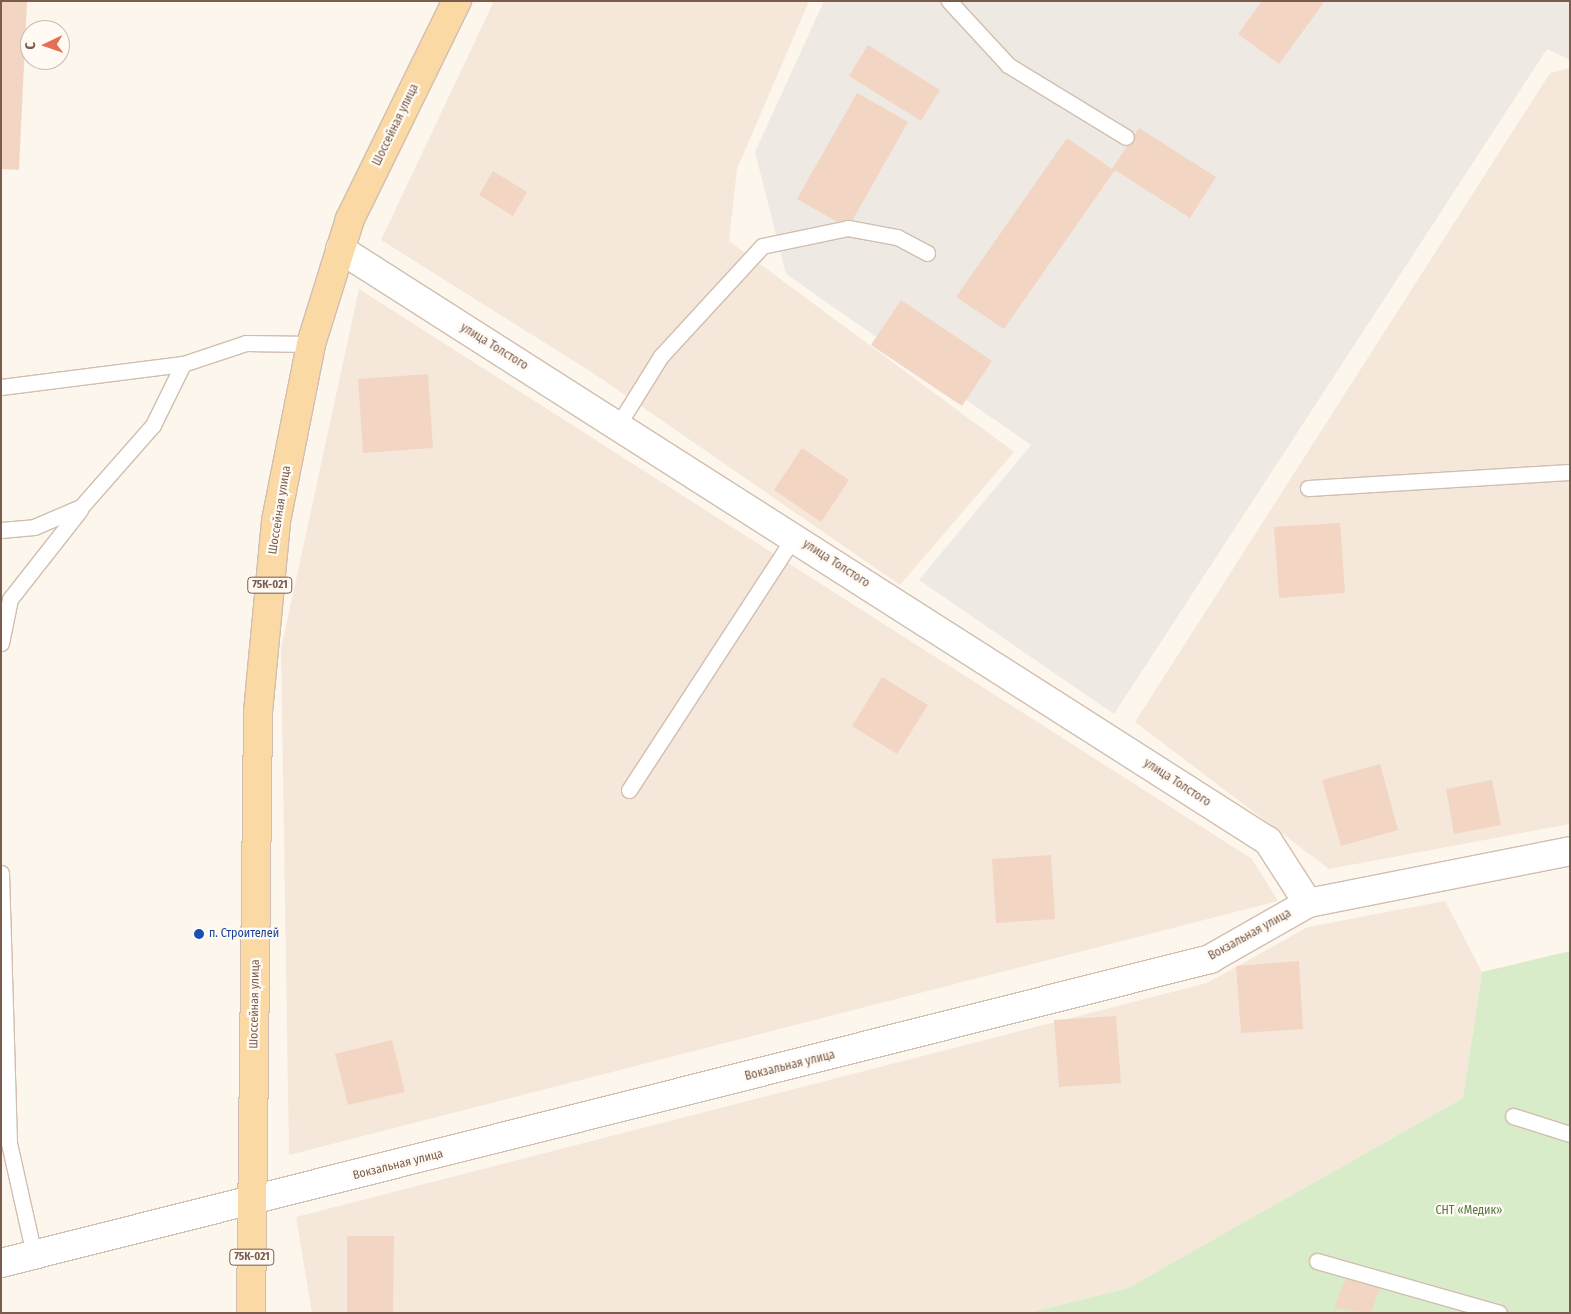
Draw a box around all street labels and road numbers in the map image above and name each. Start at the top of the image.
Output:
street label: Шоссейная улица [370,82,422,168]
street label: улица Толстого [458,321,530,373]
street label: Шоссейная улица [266,465,294,555]
street label: улица Толстого [800,537,872,591]
road number: 75К-021 [246,576,294,594]
street label: улица Толстого [1141,756,1213,810]
street label: Вокзальная улица [1206,906,1294,964]
street label: Шоссейная улица [247,959,263,1049]
street label: Вокзальная улица [743,1048,837,1084]
street label: Вокзальная улица [351,1147,445,1183]
road number: 75К-021 [228,1248,276,1266]

